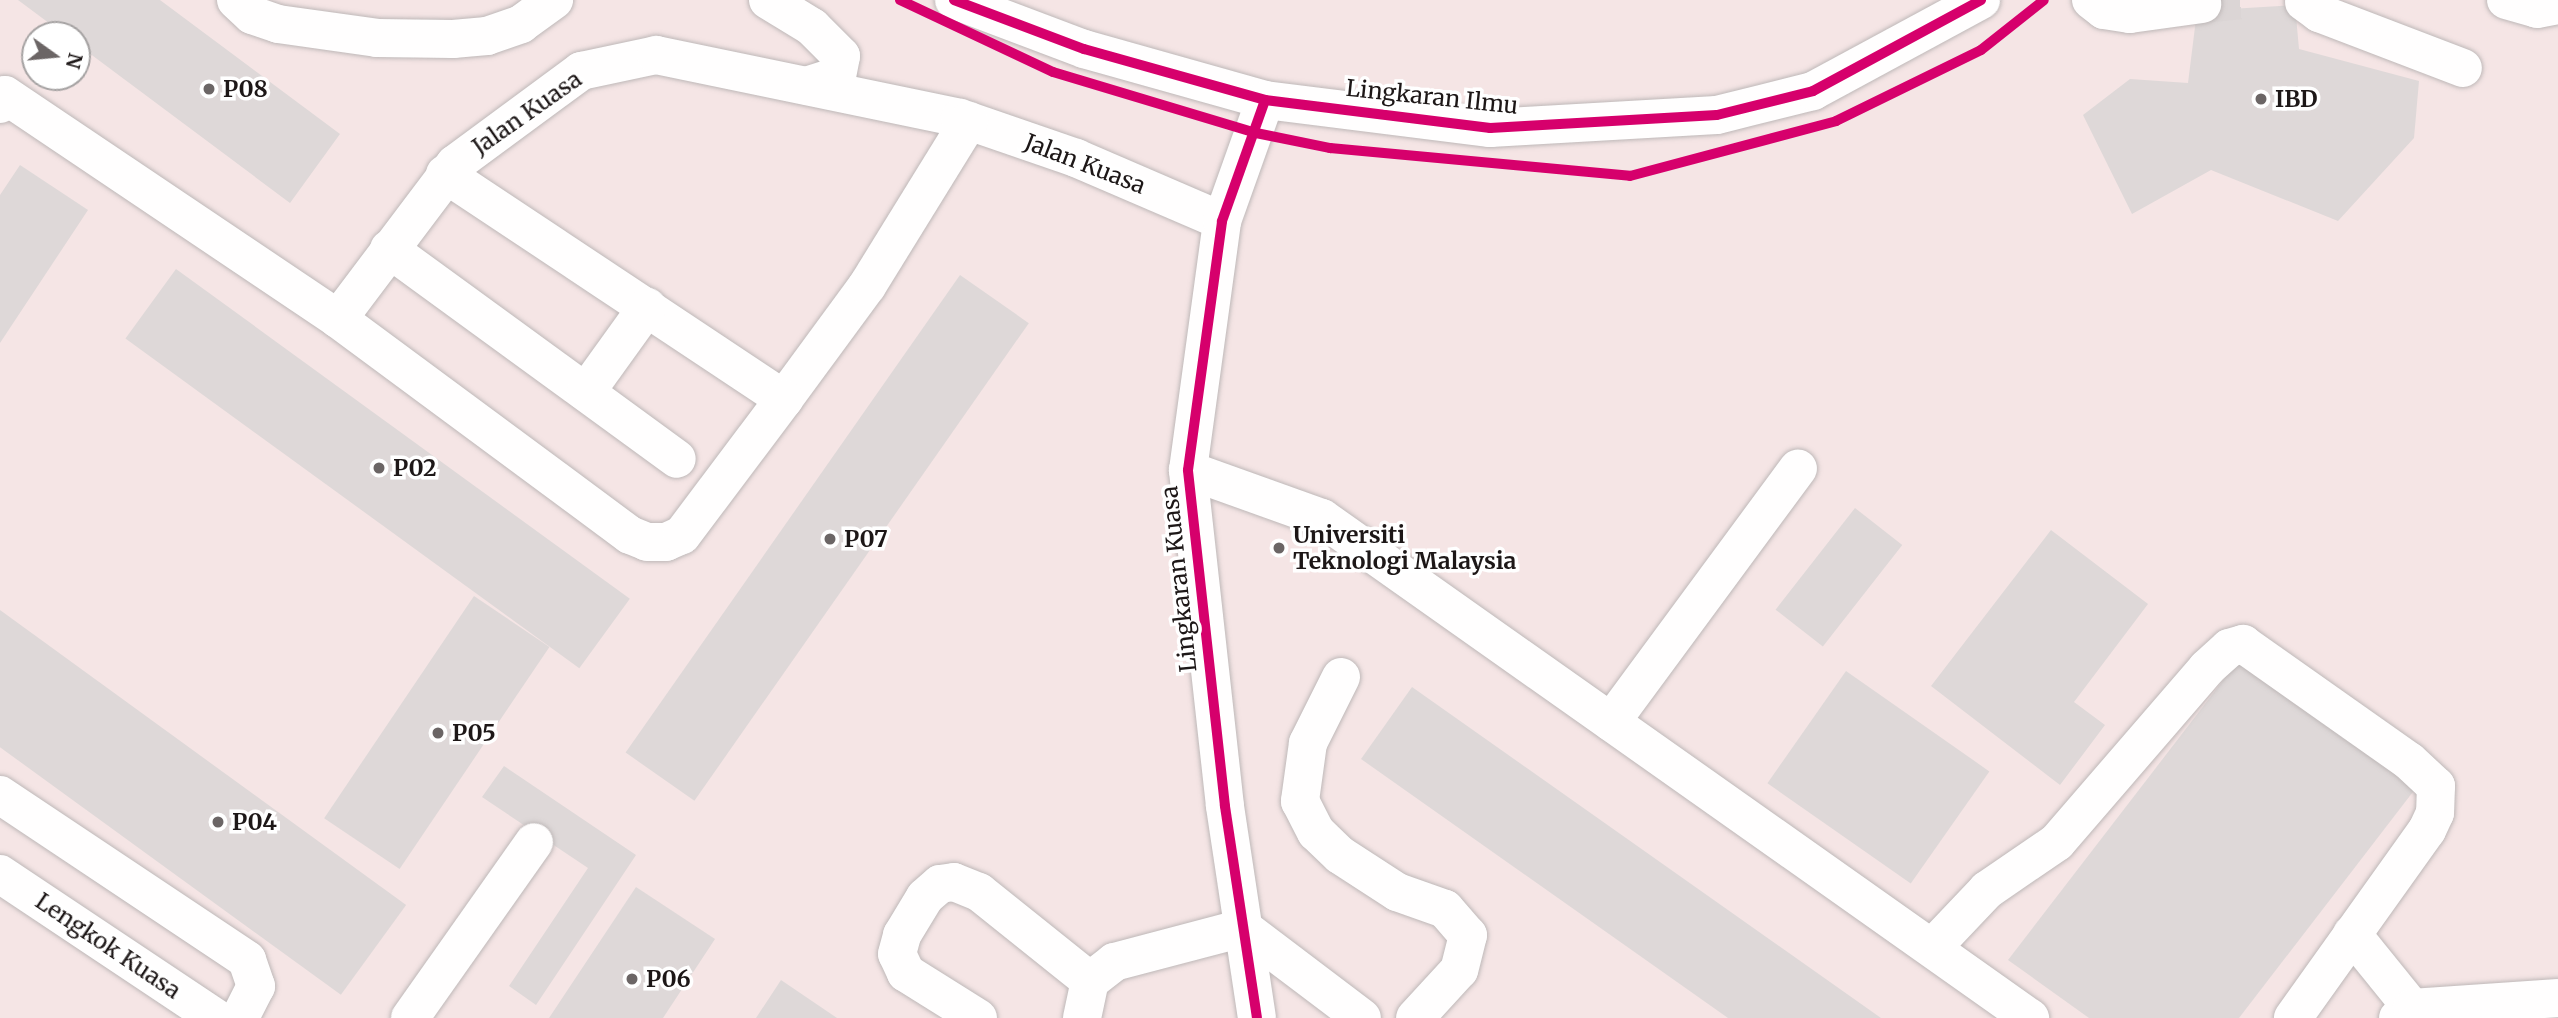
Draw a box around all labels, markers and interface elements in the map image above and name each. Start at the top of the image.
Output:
north arrow [21,21,91,91]
text: N [61,51,88,71]
street label: Jalan Kuasa [467,65,587,161]
street label: Lingkaran Ilmu [1345,74,1519,120]
place label: P08 [223,75,268,103]
marker: P08 [201,81,217,97]
place label: IBD [2275,85,2317,113]
marker: IBD [2253,91,2269,107]
street label: Jalan Kuasa [1021,128,1149,200]
place label: P02 [393,454,436,482]
marker: P02 [371,460,387,476]
street label: Lingkaran Kuasa [1156,485,1202,673]
place label: Universiti Teknologi Malaysia [1293,521,1516,575]
place label: P07 [844,525,888,553]
marker: P07 [822,531,838,547]
marker: Universiti Teknologi Malaysia [1271,540,1287,556]
place label: P05 [452,719,496,747]
marker: P05 [430,725,446,741]
place label: P04 [232,808,277,836]
marker: P04 [210,814,226,830]
street label: Lengkok Kuasa [30,887,186,1005]
place label: P06 [646,965,691,993]
marker: P06 [624,971,640,987]

